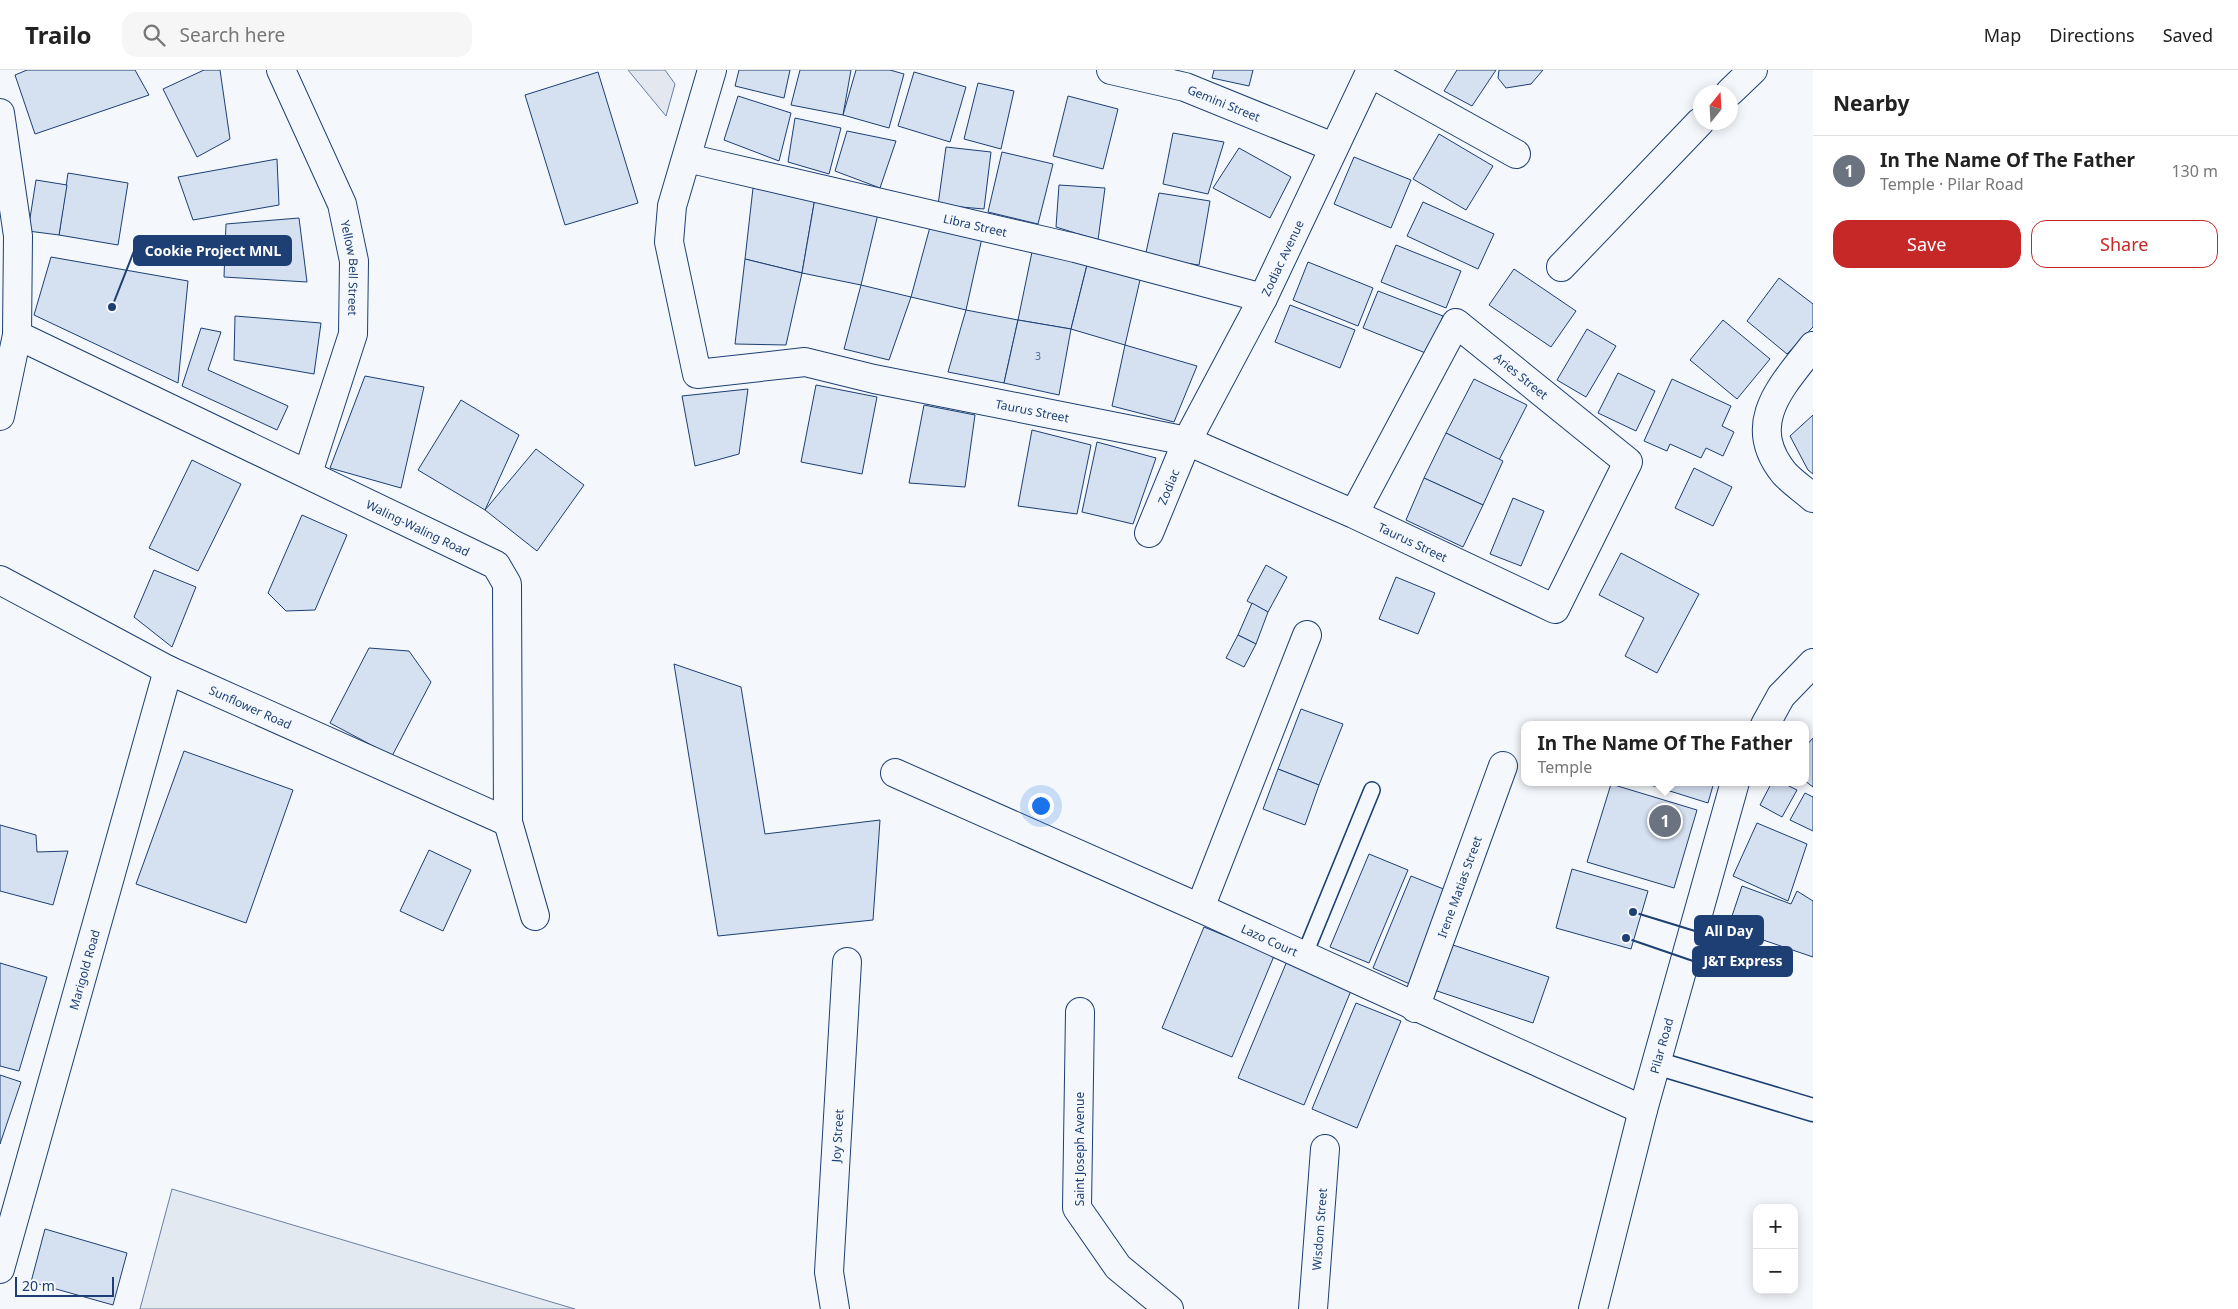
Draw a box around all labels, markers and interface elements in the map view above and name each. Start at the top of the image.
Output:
search box [122,12,472,57]
text: Trailo [25,18,92,51]
icon: search [140,21,168,49]
text: Search here [180,22,285,48]
text: Map [1984,23,2021,47]
text: Directions [2049,23,2135,47]
text: Saved [2163,23,2213,47]
street label: Gemini Street [1185,80,1264,125]
north arrow [1693,85,1738,130]
text: Nearby [1833,89,1909,117]
text: In The Name Of The Father [1880,147,2135,173]
text: 1 [1844,160,1854,182]
text: 130 m [2171,160,2218,182]
text: Temple · Pilar Road [1880,173,2024,195]
street label: Libra Street [942,209,1010,241]
street label: Zodiac Avenue [1257,217,1307,299]
street label: Yellow Bell Street [337,219,363,316]
button: Save [1833,220,2021,268]
button: Share [2031,220,2218,268]
callout: Cookie Project MNL [134,236,291,265]
text: Cookie Project MNL [145,241,281,260]
house number: 3 [1035,349,1041,363]
street label: Aries Street [1490,349,1552,403]
street label: Taurus Street [994,395,1071,426]
street label: Zodiac [1153,466,1183,507]
street label: Waling-Waling Road [363,495,473,560]
street label: Taurus Street [1375,518,1451,566]
street label: Sunflower Road [207,681,295,733]
popup [1521,721,1809,786]
text: In The Name Of The Father [1537,730,1793,756]
text: Temple [1537,756,1592,778]
your location [1028,793,1054,819]
pin: 1 [1649,802,1681,840]
street label: Irene Matias Street [1433,833,1486,940]
callout: All Day [1695,916,1763,945]
street label: Lazo Court [1238,919,1301,960]
text: All Day [1705,921,1753,940]
street label: Marigold Road [65,927,103,1012]
callout: J&T Express [1693,947,1792,976]
text: J&T Express [1701,951,1783,970]
street label: Pilar Road [1645,1016,1677,1075]
street label: Saint Joseph Avenue [1071,1092,1088,1206]
street label: Joy Street [827,1108,847,1164]
street label: Wisdom Street [1307,1187,1331,1271]
map controls [1753,1204,1798,1294]
button: + [1753,1204,1798,1249]
button: − [1753,1249,1798,1294]
scale bar [15,1274,114,1297]
text: 20 m [22,1276,55,1295]

